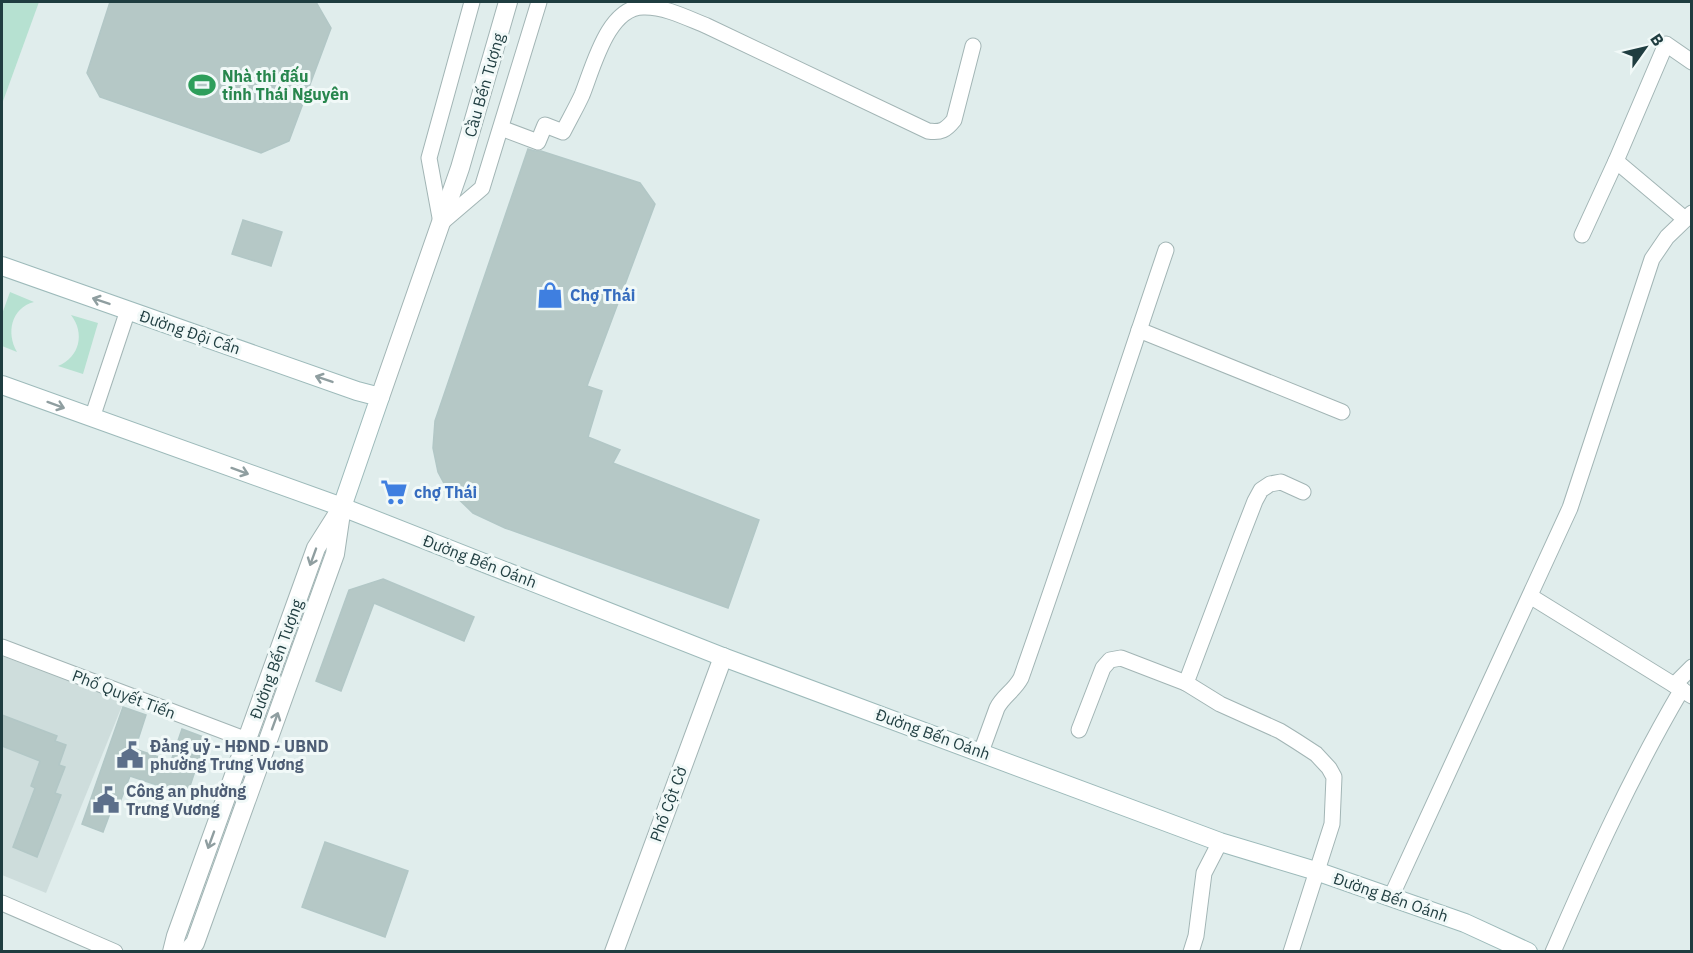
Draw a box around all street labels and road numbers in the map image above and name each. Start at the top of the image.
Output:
street label: Cầu Bến Tượng [460,30,509,139]
street label: Đường Đội Cấn [137,305,243,359]
street label: Đường Bến Oánh [420,530,540,592]
street label: Đường Bến Tượng [245,596,307,722]
street label: Phố Quyết Tiến [70,665,178,723]
street label: Đường Bến Oánh [873,704,993,764]
street label: Phố Cột Cờ [645,764,691,844]
street label: Đường Bến Oánh [1331,868,1451,926]

